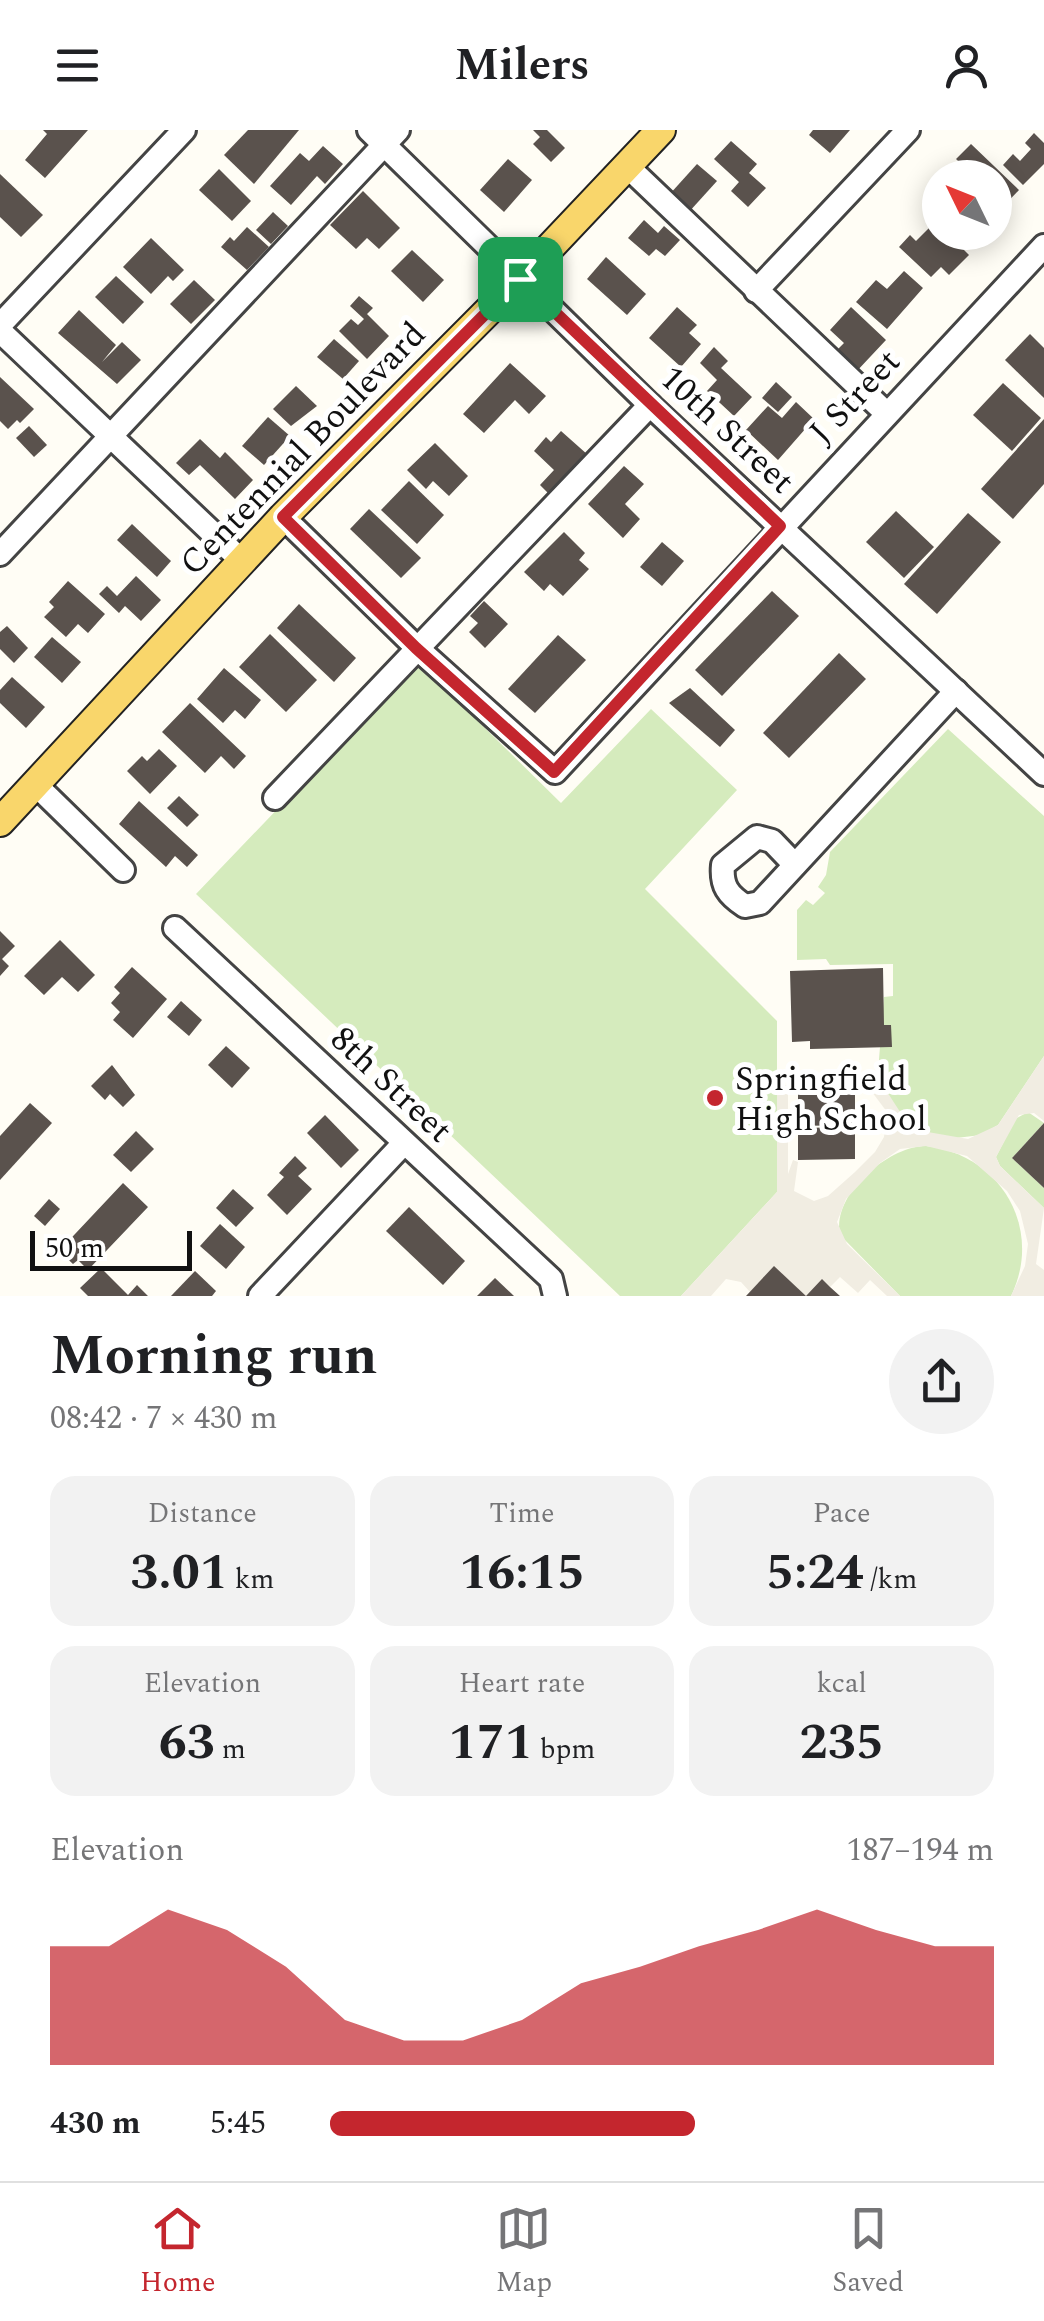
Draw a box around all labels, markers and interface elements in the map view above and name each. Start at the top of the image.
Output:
text: Milers [454,31,590,100]
icon: menu [50,38,105,93]
icon: person [939,38,994,93]
north arrow [922,160,1012,250]
map controls [922,160,1012,250]
pin [478,237,563,322]
icon: arrive [493,252,548,307]
street label: Centennial Boulevard [167,310,439,588]
street label: J Street [797,337,913,457]
street label: 10th Street [647,353,807,507]
street label: 8th Street [318,1014,464,1156]
place label: Springfield High School [735,1053,927,1146]
marker: Springfield High School [704,1087,726,1109]
scale bar [30,1226,192,1270]
text: 50 m [45,1227,104,1270]
text: Morning run [50,1315,378,1398]
button: share [889,1329,994,1434]
text: 08:42 · 7 × 430 m [50,1394,278,1443]
text: Distance [148,1492,257,1535]
text: Time [489,1492,555,1535]
text: Pace [813,1492,871,1535]
text: 3.01 [130,1535,228,1611]
text: 16:15 [459,1535,585,1611]
text: 5:24 [766,1535,864,1611]
text: km [228,1558,274,1601]
text: /km [864,1558,917,1601]
text: Elevation [144,1662,261,1705]
text: Heart rate [459,1662,585,1705]
text: kcal [817,1662,867,1705]
text: 63 [159,1705,215,1781]
text: 171 [449,1705,533,1781]
text: 235 [800,1705,884,1781]
text: m [215,1728,246,1771]
text: bpm [533,1728,595,1771]
text: Elevation [50,1826,184,1875]
text: 187–194 m [846,1826,994,1875]
text: 430 m [50,2099,141,2148]
text: 5:45 [210,2099,266,2148]
tab: Home [140,2201,216,2304]
tab: Map [496,2201,552,2304]
tab: Saved [832,2201,904,2304]

